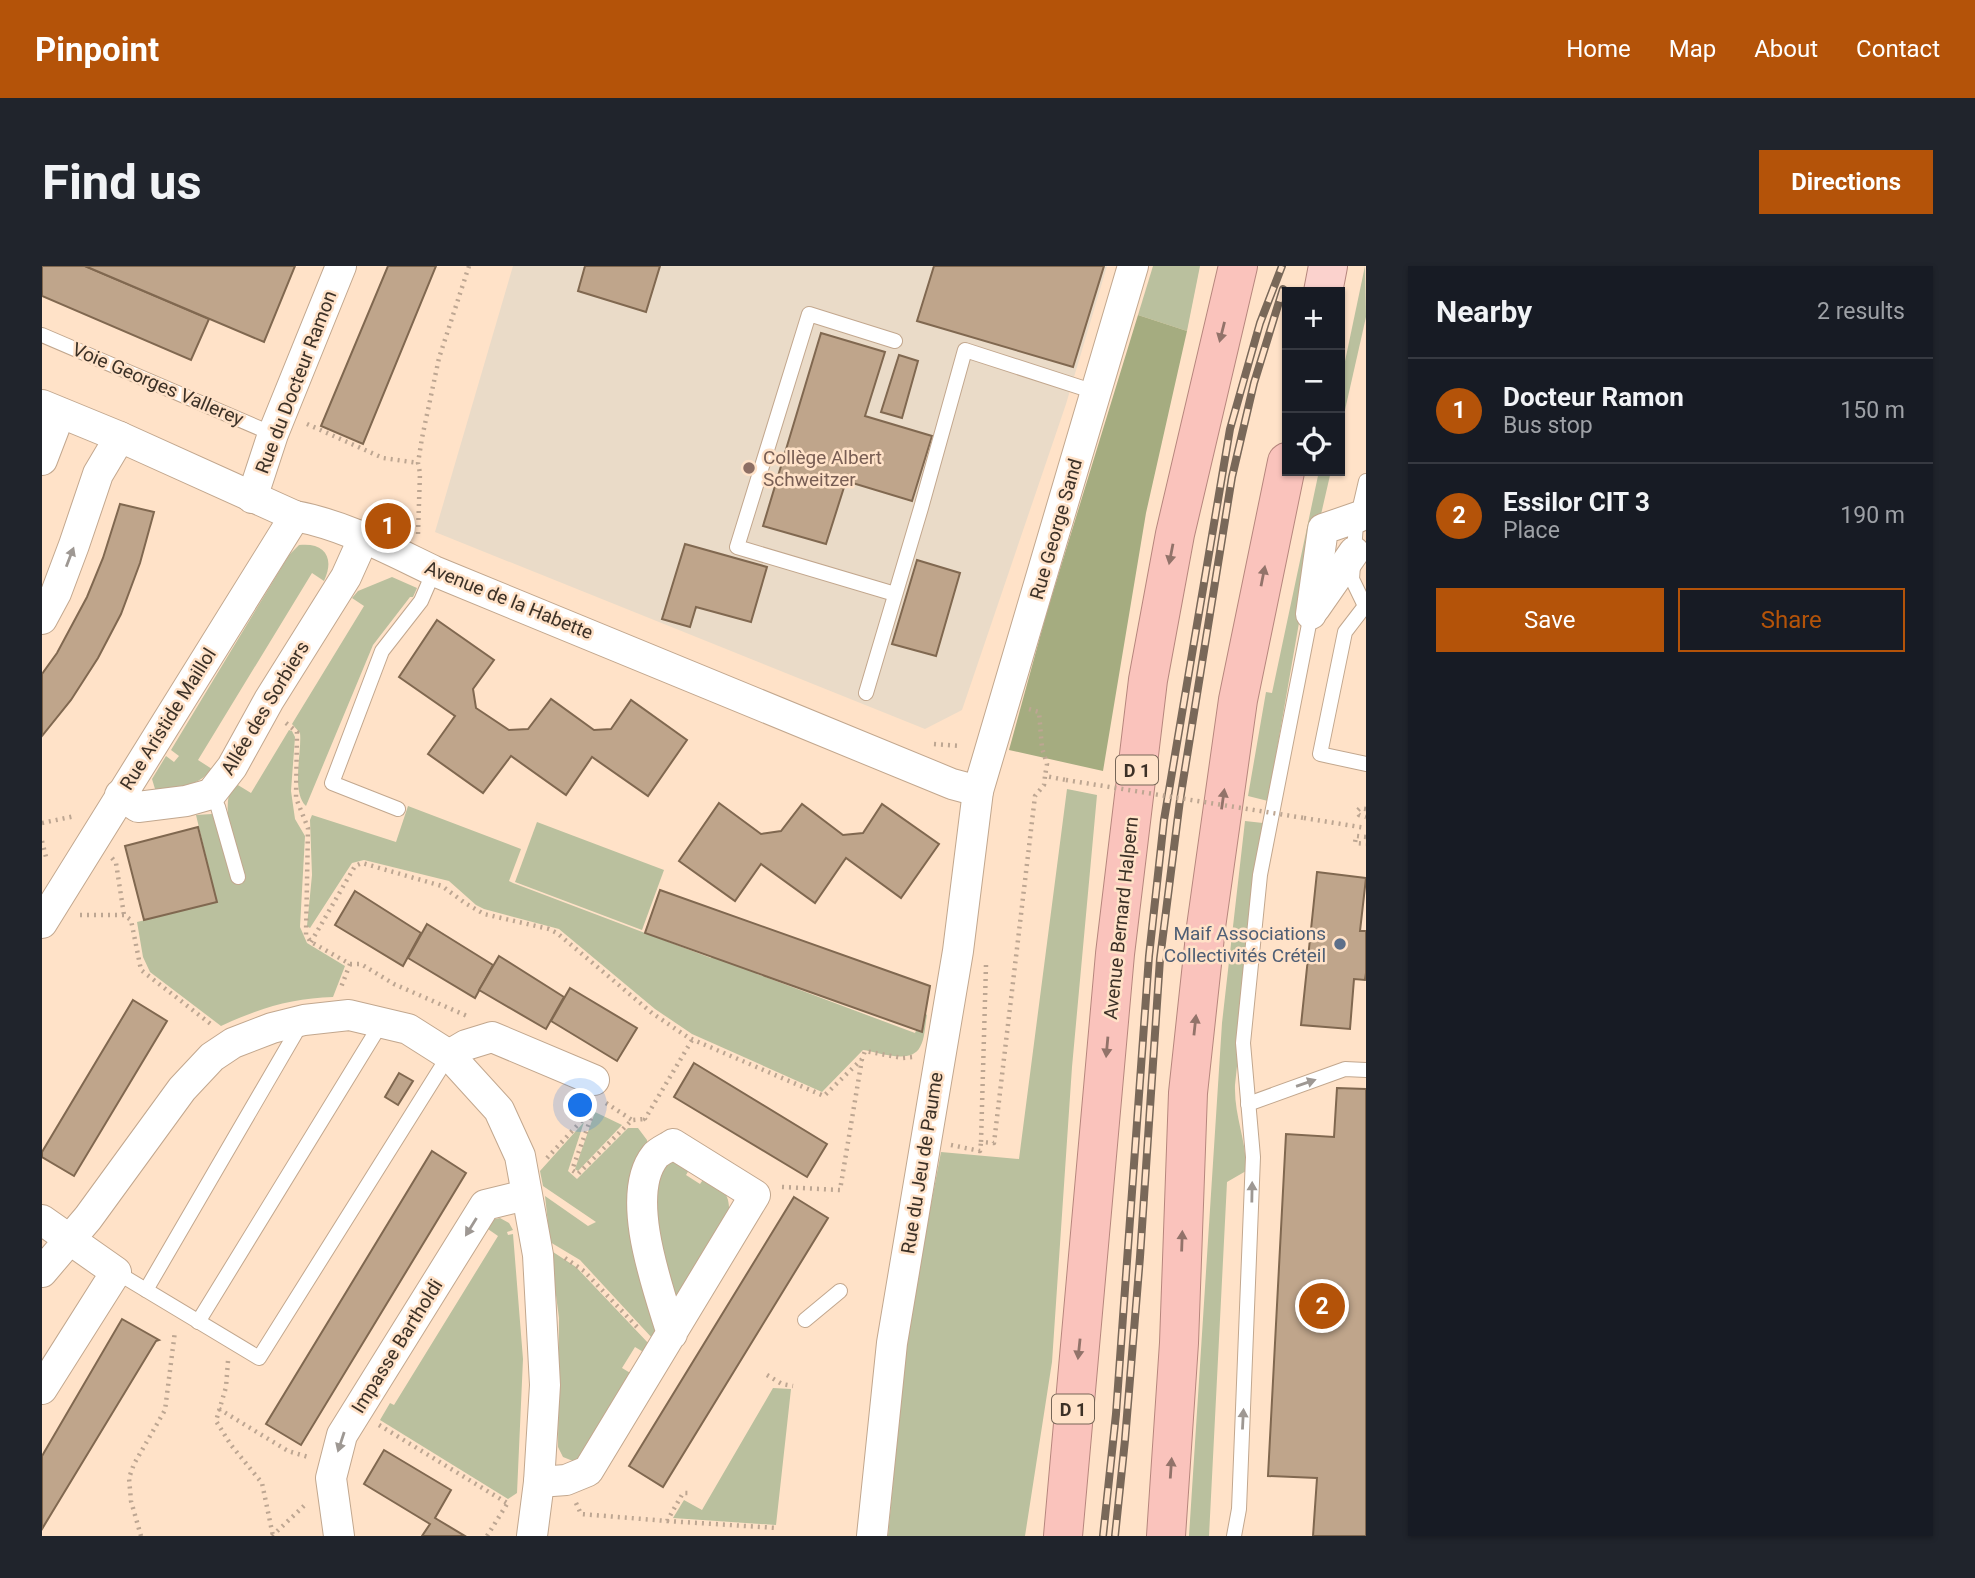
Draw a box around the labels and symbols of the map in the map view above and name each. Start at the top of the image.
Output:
street label: Rue du Docteur Ramon [250,287,342,477]
one-way arrow [1216,321,1227,343]
street label: Voie Georges Vallerey [69,338,247,431]
place label: Collège Albert Schweitzer [763,446,882,491]
street label: Rue George Sand [1025,456,1087,602]
marker: Collège Albert Schweitzer [741,460,757,476]
pin: 1 [365,500,411,552]
one-way arrow [1165,543,1176,565]
one-way arrow [64,546,75,567]
street label: Avenue de la Habette [422,556,596,644]
one-way arrow [1257,565,1268,587]
street label: Allée des Sorbiers [216,637,314,779]
street label: Rue Aristide Maillol [115,644,221,794]
road number: D 1 [1116,756,1158,784]
one-way arrow [1217,788,1228,810]
street label: Avenue Bernard Halpern [1099,815,1143,1021]
place label: Maif Associations Collectivités Créteil [1164,922,1326,967]
marker: Maif Associations Collectivités Créteil [1332,936,1348,952]
one-way arrow [1190,1014,1201,1036]
one-way arrow [1101,1036,1112,1058]
street label: Rue du Jeu de Paume [896,1071,948,1255]
one-way arrow [1296,1077,1317,1088]
your location [563,1088,597,1122]
one-way arrow [1246,1181,1258,1203]
one-way arrow [465,1217,478,1237]
one-way arrow [1177,1229,1188,1251]
street label: Impasse Bartholdi [347,1275,447,1417]
pin: 2 [1299,1280,1345,1332]
one-way arrow [1073,1339,1084,1361]
road number: D 1 [1052,1394,1094,1424]
one-way arrow [1237,1408,1248,1430]
one-way arrow [335,1432,346,1453]
one-way arrow [1165,1457,1176,1479]

